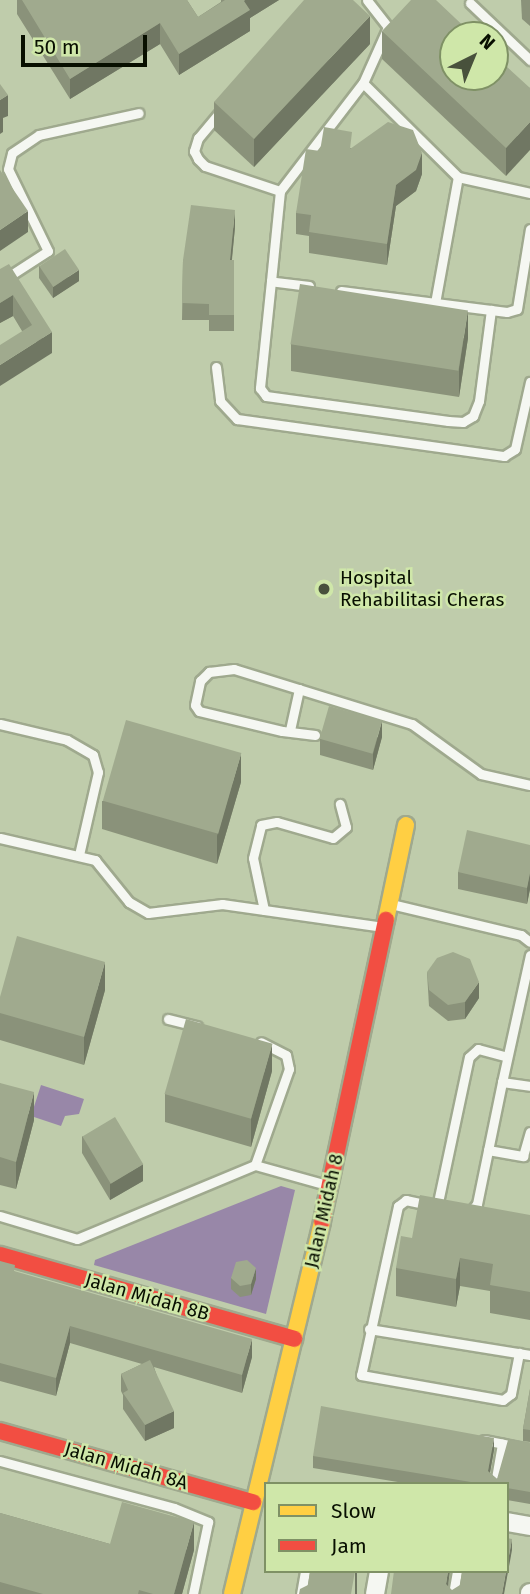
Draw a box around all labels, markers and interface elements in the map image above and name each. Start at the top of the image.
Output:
scale bar [24,21,150,65]
north arrow [439,21,509,91]
text: N [475,29,500,54]
text: 50 m [34,34,80,60]
place label: Hospital Rehabilitasi Cheras [340,567,504,611]
marker: Hospital Rehabilitasi Cheras [314,579,334,599]
street label: Jalan Midah 8 [300,1152,348,1270]
street label: Jalan Midah 8B [82,1268,212,1326]
street label: Jalan Midah 8A [62,1437,190,1495]
legend [264,1482,509,1573]
text: Slow [331,1498,376,1524]
text: Jam [331,1533,367,1559]

